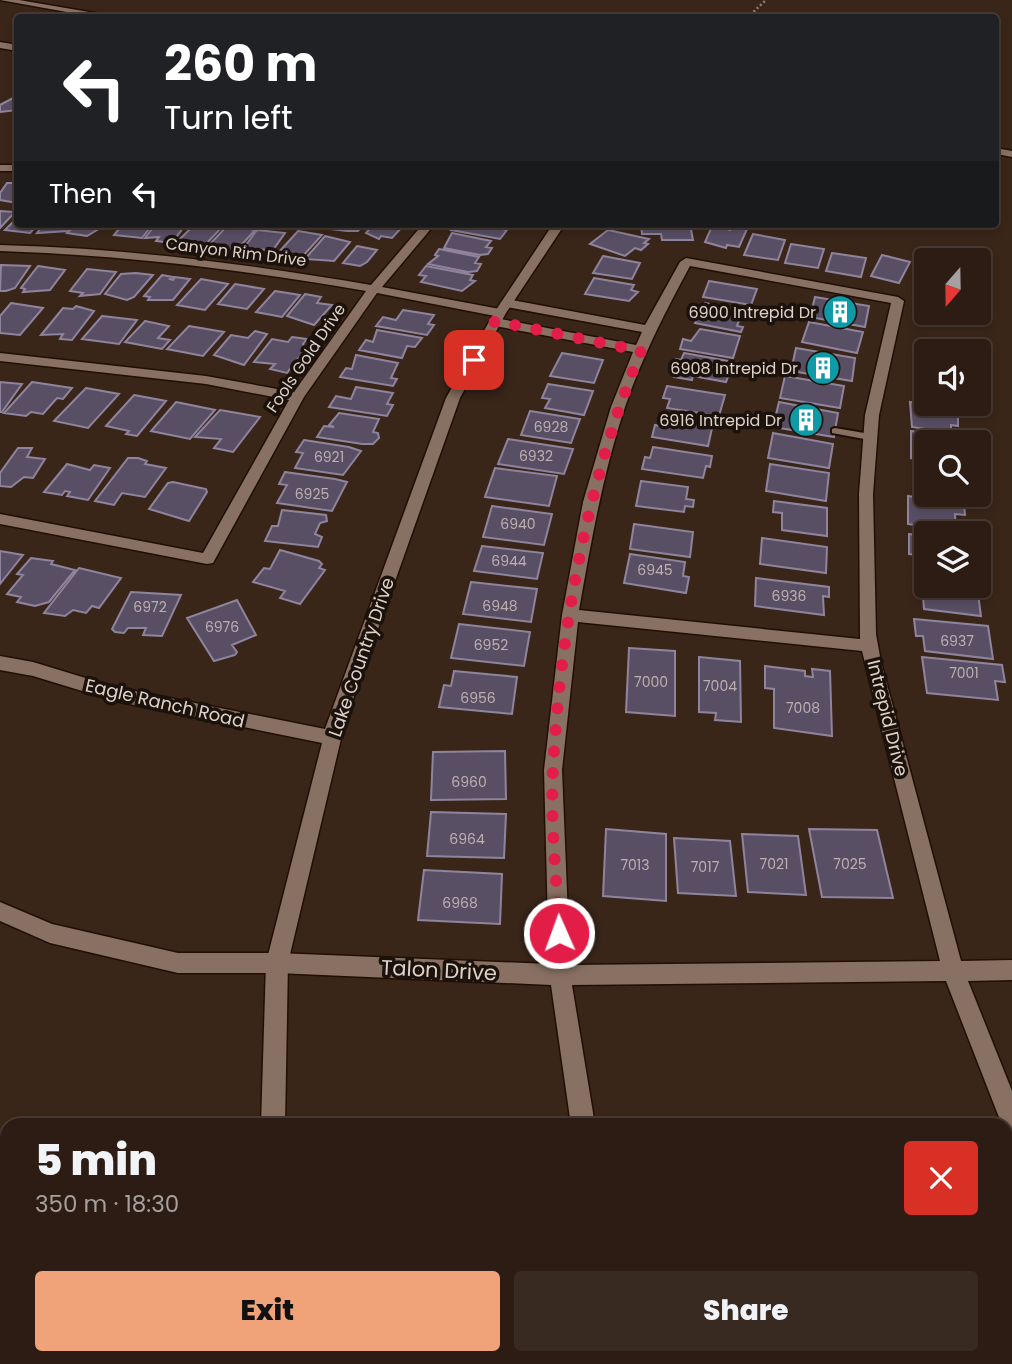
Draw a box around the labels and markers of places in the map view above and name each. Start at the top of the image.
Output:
building icon: 6900 Intrepid Dr [821,293,859,331]
place label: 6900 Intrepid Dr [688,301,816,324]
pin [444,330,504,390]
building icon: 6908 Intrepid Dr [804,349,842,387]
place label: 6908 Intrepid Dr [670,357,798,380]
building icon: 6916 Intrepid Dr [787,401,825,439]
place label: 6916 Intrepid Dr [659,409,782,432]

